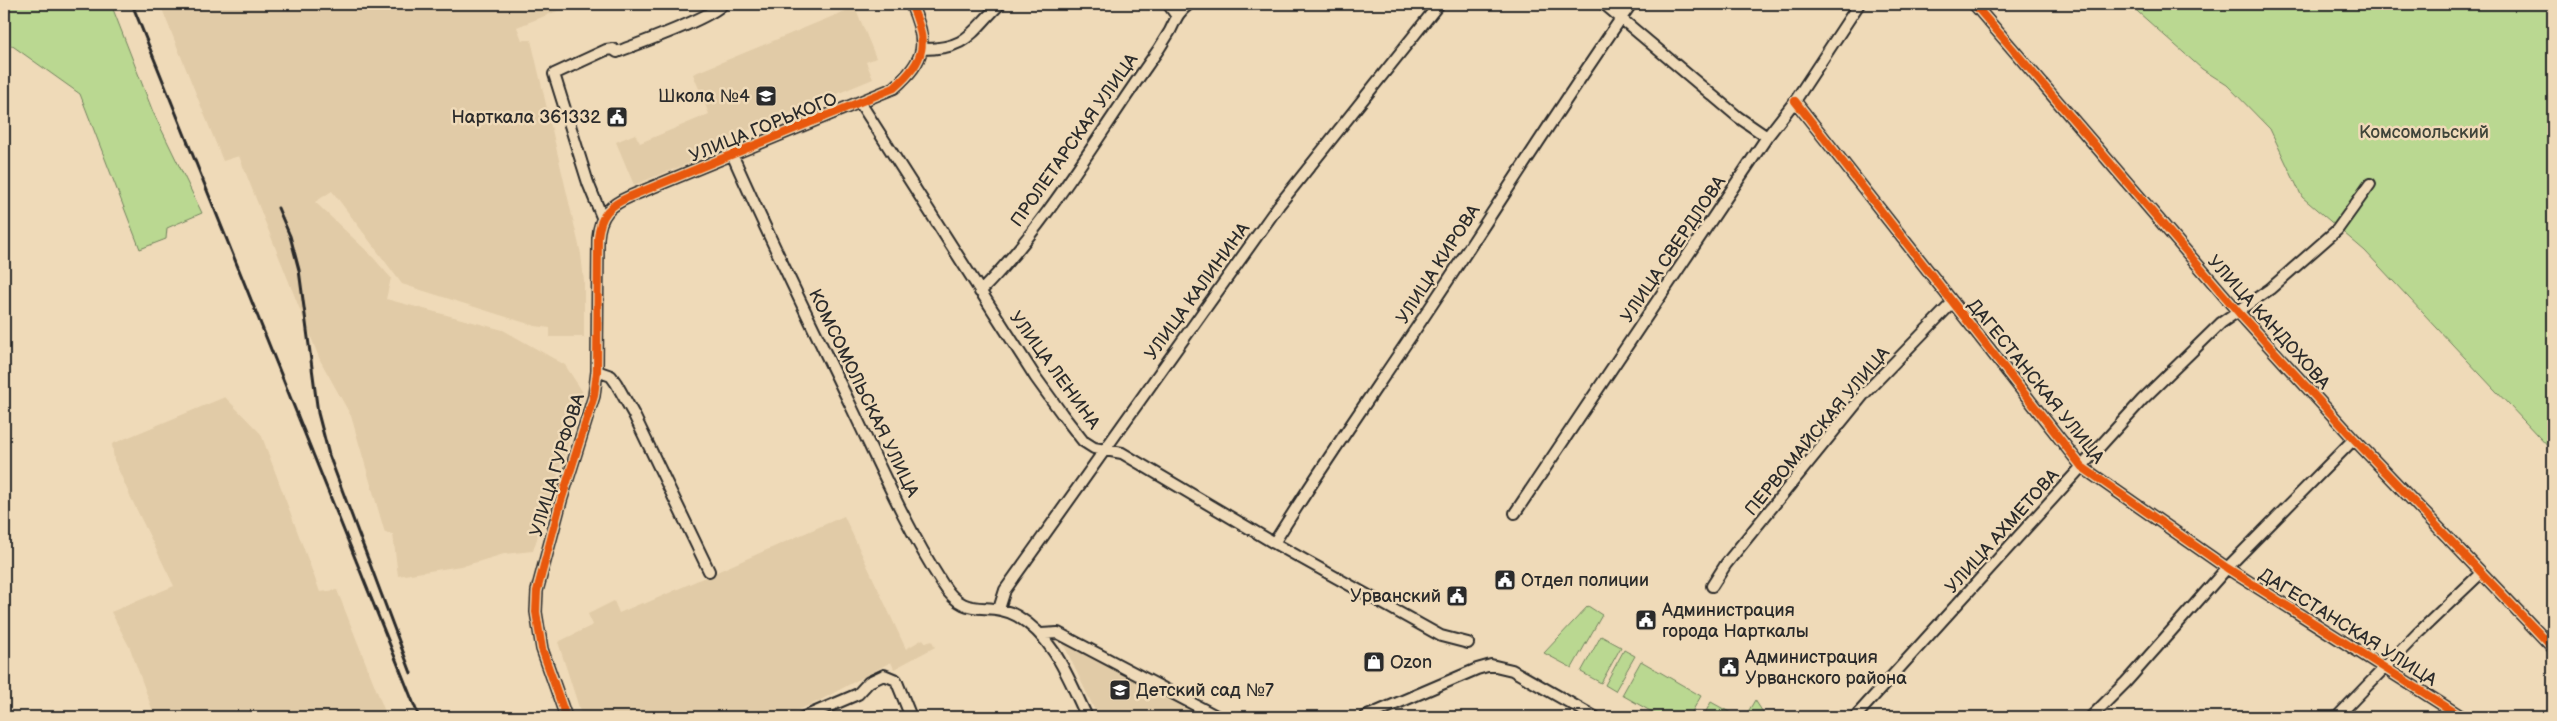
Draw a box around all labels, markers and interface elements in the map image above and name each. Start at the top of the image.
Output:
street label: ПРОЛЕТАРСКАЯ УЛИЦА [1007,50,1142,231]
school or university icon: Школа №4 [754,84,778,108]
place label: Школа №4 [658,86,750,107]
street label: УЛИЦА ГОРЬКОГО [686,88,840,167]
public building icon: Нарткала 361332 [605,105,629,129]
place label: Нарткала 361332 [451,107,601,128]
park label: Комсомольский [2359,122,2489,143]
street label: УЛИЦА СВЕРДЛОВА [1617,172,1730,327]
street label: УЛИЦА КИРОВА [1392,201,1485,328]
street label: УЛИЦА КАЛИНИНА [1141,219,1254,364]
street label: УЛИЦА КАНДОХОВА [2203,251,2334,394]
street label: КОМСОМОЛЬСКАЯ УЛИЦА [804,286,923,501]
street label: ДАГЕСТАНСКАЯ УЛИЦА [1963,295,2109,468]
street label: УЛИЦА ЛЕНИНА [1005,307,1104,433]
street label: ПЕРВОМАЙСКАЯ УЛИЦА [1741,343,1894,520]
street label: УЛИЦА ГУРФОВА [526,391,589,539]
street label: УЛИЦА АХМЕТОВА [1941,465,2064,598]
street label: ДАГЕСТАНСКАЯ УЛИЦА [2255,564,2441,691]
public building icon: Отдел полиции [1493,568,1517,592]
place label: Отдел полиции [1521,570,1649,591]
public building icon: Урванский [1445,584,1469,608]
place label: Урванский [1350,586,1441,607]
place label: Администрация города Нарткалы [1661,600,1809,642]
public building icon: Администрация города Нарткалы [1634,608,1658,632]
place label: Администрация Урванского района [1744,647,1907,689]
shop icon: Ozon [1362,650,1386,674]
place label: Ozon [1390,652,1432,673]
public building icon: Администрация Урванского района [1717,655,1741,679]
school or university icon: Детский сад №7 [1108,678,1132,702]
place label: Детский сад №7 [1136,680,1274,701]

